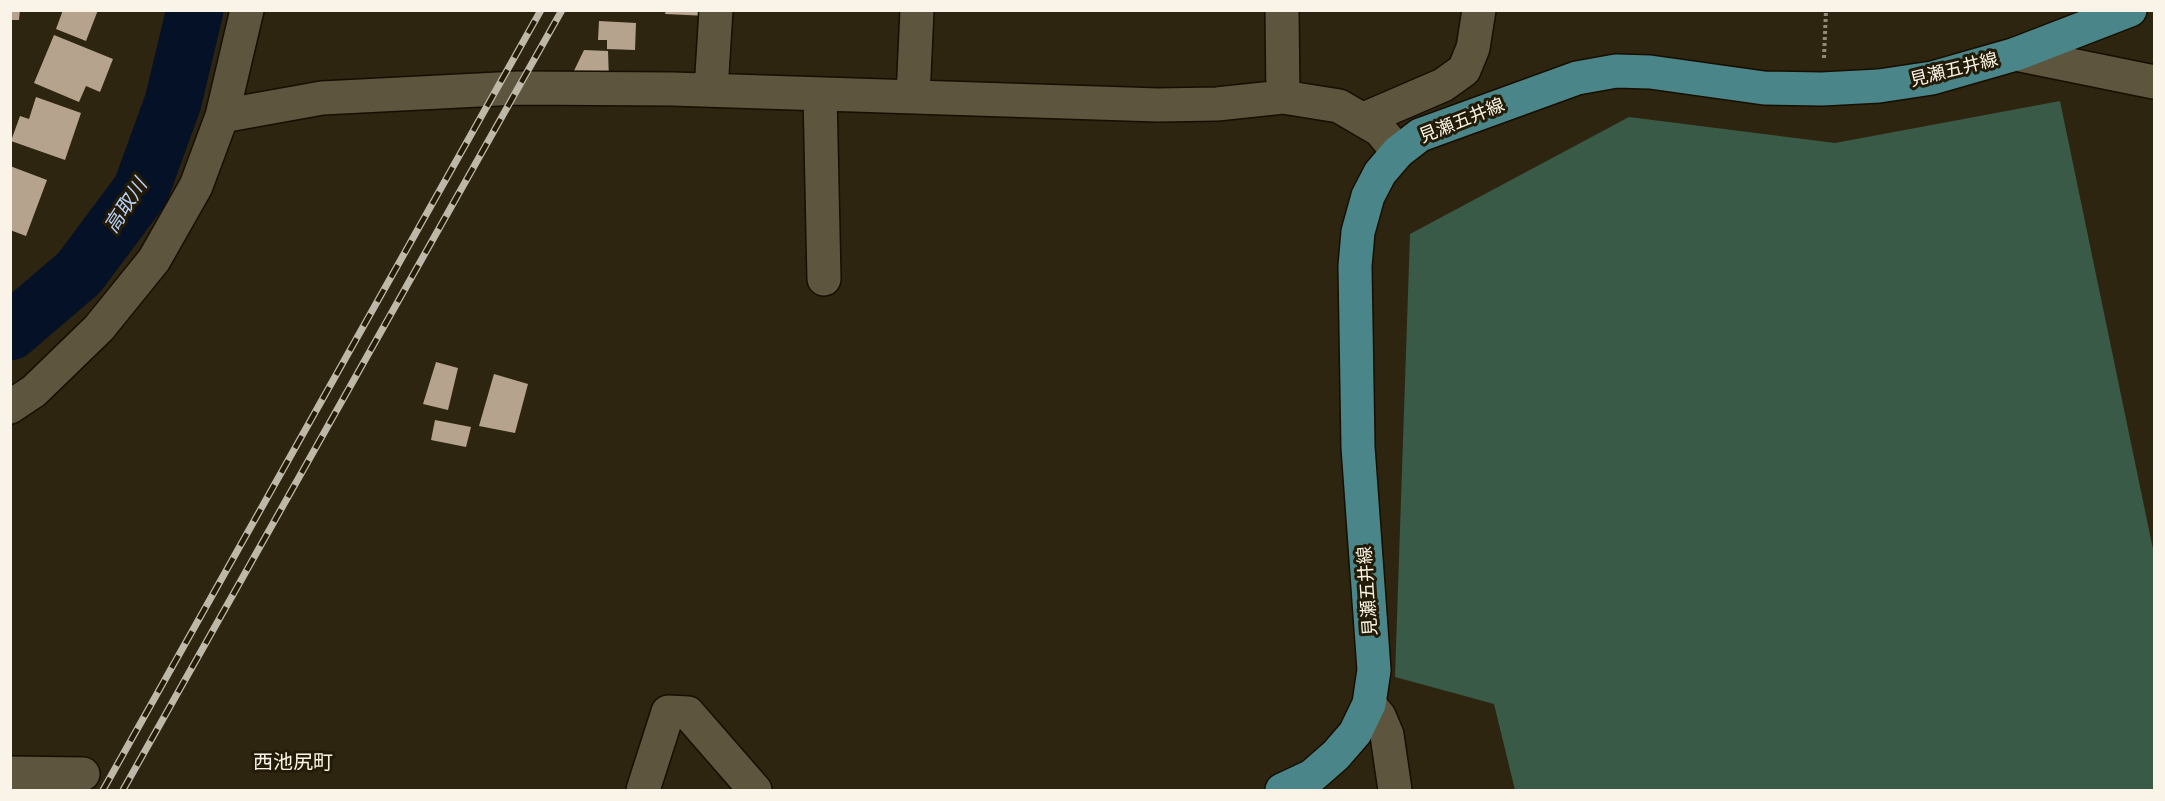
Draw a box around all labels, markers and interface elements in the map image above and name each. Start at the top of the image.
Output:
street label: 見瀬五井線 [1908,49,2000,91]
street label: 見瀬五井線 [1416,94,1508,148]
water label: 高取川 [100,174,152,238]
street label: 見瀬五井線 [1354,545,1382,637]
district label: 西池尻町 [253,751,333,775]

